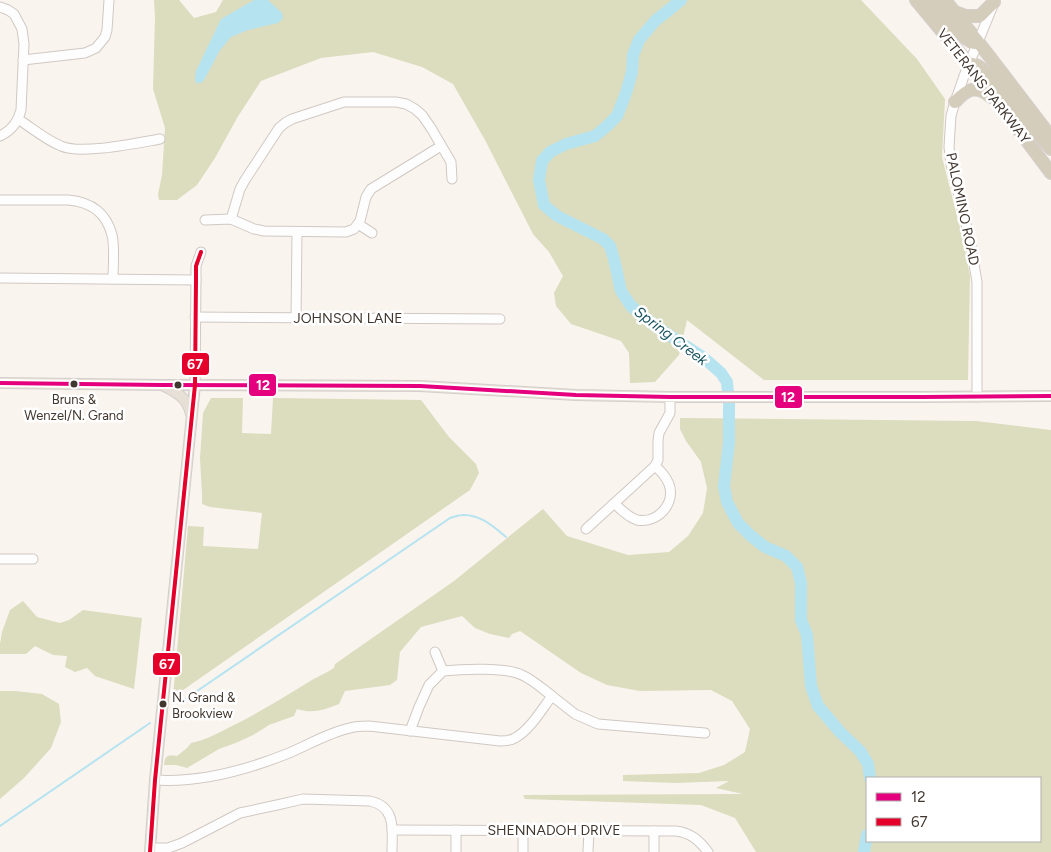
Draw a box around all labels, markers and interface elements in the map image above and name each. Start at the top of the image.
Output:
street label: VETERANS PARKWAY [934,26,1034,147]
street label: PALOMINO ROAD [942,151,983,267]
water label: Spring Creek [631,303,712,370]
street label: JOHNSON LANE [293,310,403,327]
line badge: 67 [181,352,210,376]
text: 67 [187,356,203,373]
line badge: 12 [248,373,277,397]
text: 12 [256,377,270,394]
marker: Bruns & Wenzel/N. Grand [69,379,79,389]
unlabelled marker [173,380,183,390]
line badge: 12 [774,385,803,409]
text: 12 [781,389,795,406]
place label: Bruns & Wenzel/N. Grand [24,392,124,423]
line badge: 67 [152,652,181,676]
text: 67 [159,656,175,673]
place label: N. Grand & Brookview [172,690,236,721]
marker: N. Grand & Brookview [158,699,168,709]
legend [866,777,1041,842]
text: 12 [911,788,926,806]
text: 67 [911,813,928,831]
street label: SHENNADOH DRIVE [487,822,621,839]

